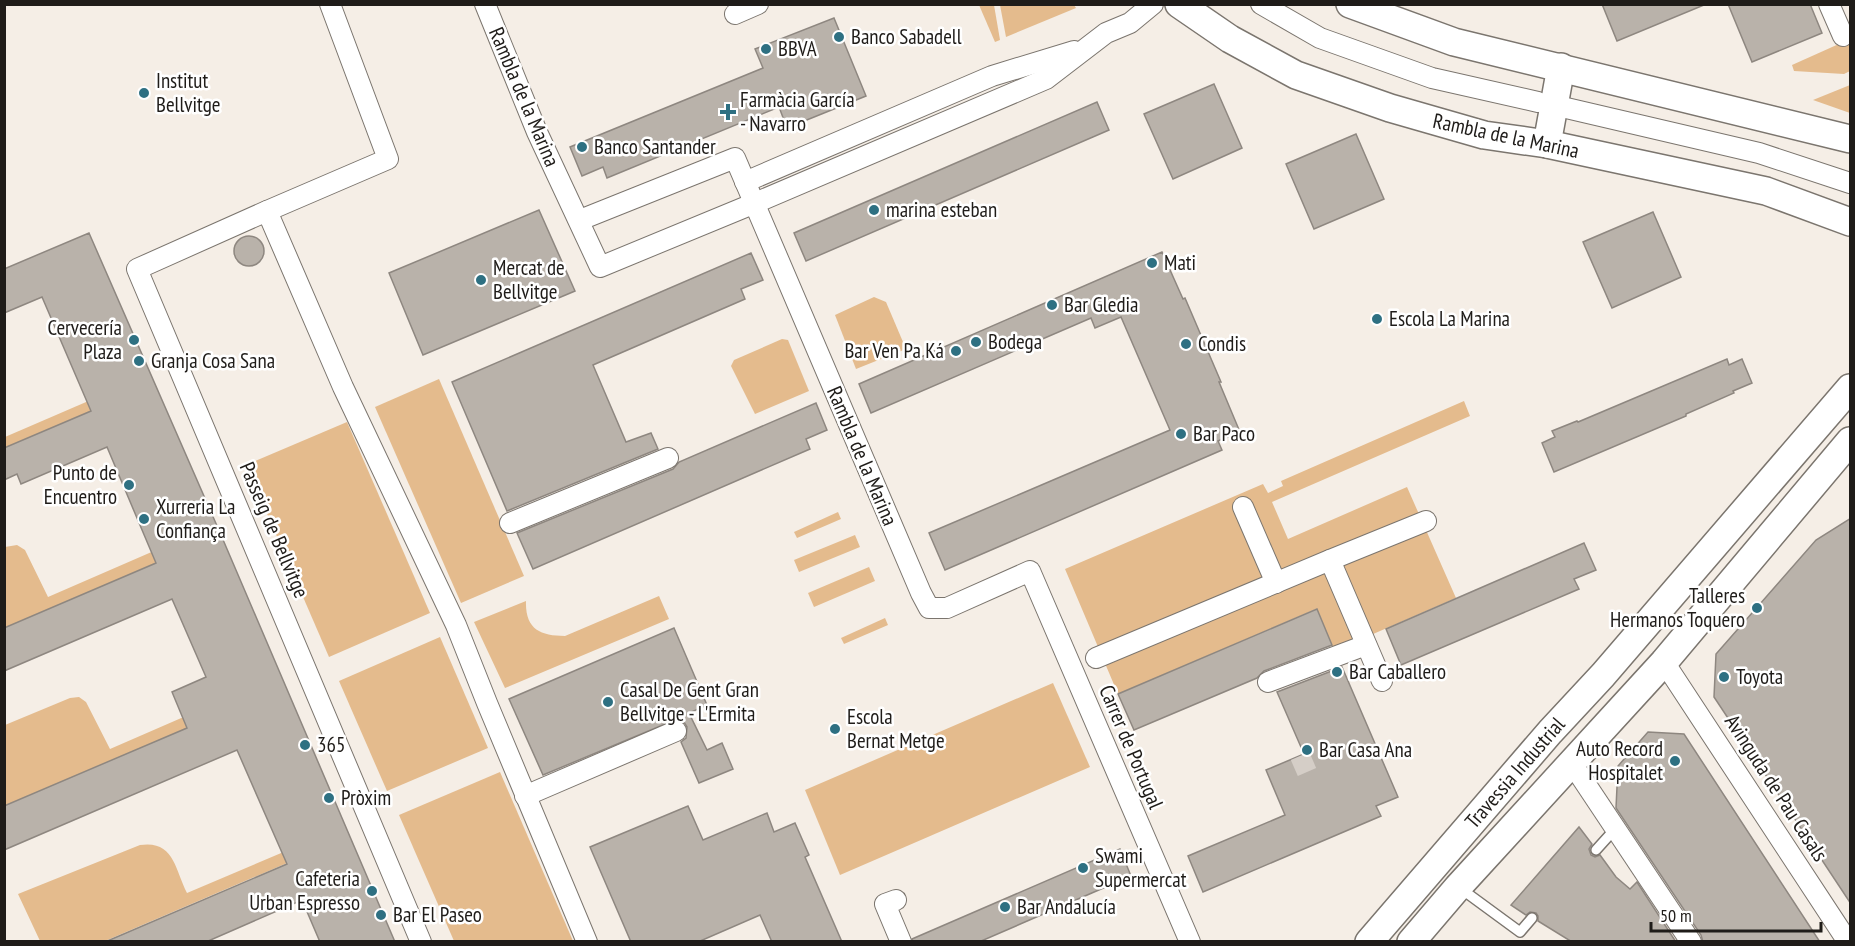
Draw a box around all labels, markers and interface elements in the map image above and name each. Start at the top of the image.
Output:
street label: Rambla de la Marina [483,23,566,171]
place label: Banco Sabadell [851,23,962,50]
marker: Banco Sabadell [832,30,846,44]
place label: BBVA [778,35,817,62]
marker: BBVA [759,42,773,56]
place label: Institut Bellvitge [156,67,220,118]
marker: Institut Bellvitge [137,86,151,100]
place label: Farmàcia García - Navarro [740,86,855,137]
marker: Farmàcia García - Navarro [721,105,735,119]
street label: Rambla de la Marina [1431,107,1582,164]
place label: Banco Santander [594,133,716,160]
marker: Banco Santander [575,140,589,154]
place label: marina esteban [886,196,997,223]
marker: marina esteban [867,203,881,217]
place label: Mati [1164,249,1196,276]
place label: Mercat de Bellvitge [493,254,565,305]
marker: Mati [1145,256,1159,270]
marker: Mercat de Bellvitge [474,273,488,287]
place label: Bar Gledia [1064,291,1138,318]
marker: Bar Gledia [1045,298,1059,312]
place label: Escola La Marina [1389,305,1510,332]
marker: Escola La Marina [1370,312,1384,326]
place label: Cervecería Plaza [47,314,122,365]
place label: Bodega [988,328,1042,355]
place label: Condis [1198,330,1246,357]
marker: Cervecería Plaza [127,333,141,347]
marker: Bodega [969,335,983,349]
place label: Bar Ven Pa Ká [844,337,944,364]
marker: Condis [1179,337,1193,351]
marker: Bar Ven Pa Ká [949,344,963,358]
place label: Granja Cosa Sana [151,347,275,374]
marker: Granja Cosa Sana [132,354,146,368]
street label: Rambla de la Marina [821,382,904,530]
place label: Bar Paco [1193,420,1255,447]
marker: Bar Paco [1174,427,1188,441]
street label: Passeig de Bellvitge [234,458,315,602]
place label: Punto de Encuentro [44,459,117,510]
marker: Punto de Encuentro [122,478,136,492]
place label: Xurreria La Confiança [156,493,235,544]
marker: Xurreria La Confiança [137,512,151,526]
place label: Talleres Hermanos Toquero [1610,582,1745,633]
marker: Talleres Hermanos Toquero [1750,601,1764,615]
place label: Bar Caballero [1349,658,1446,685]
place label: Toyota [1736,663,1783,690]
marker: Bar Caballero [1330,665,1344,679]
marker: Toyota [1717,670,1731,684]
place label: Casal De Gent Gran Bellvitge - L'Ermita [620,676,759,727]
street label: Carrer de Portugal [1093,681,1170,813]
marker: Casal De Gent Gran Bellvitge - L'Ermita [601,695,615,709]
place label: Escola Bernat Metge [847,703,945,754]
street label: Avinguda de Pau Casals [1719,709,1834,866]
street label: Travessia Industrial [1459,711,1570,834]
marker: Escola Bernat Metge [828,722,842,736]
place label: 365 [317,731,345,758]
place label: Auto Record Hospitalet [1576,735,1663,786]
place label: Bar Casa Ana [1319,736,1412,763]
marker: 365 [298,738,312,752]
marker: Bar Casa Ana [1300,743,1314,757]
marker: Auto Record Hospitalet [1668,754,1682,768]
place label: Pròxim [341,784,391,811]
marker: Pròxim [322,791,336,805]
place label: Swami Supermercat [1095,842,1187,893]
marker: Swami Supermercat [1076,861,1090,875]
place label: Cafeteria Urban Espresso [249,865,360,916]
marker: Cafeteria Urban Espresso [365,884,379,898]
place label: Bar Andalucía [1017,893,1116,920]
scale bar [1651,895,1820,933]
marker: Bar Andalucía [998,900,1012,914]
place label: Bar El Paseo [393,901,482,928]
text: 50 m [1660,904,1692,927]
marker: Bar El Paseo [374,908,388,922]

